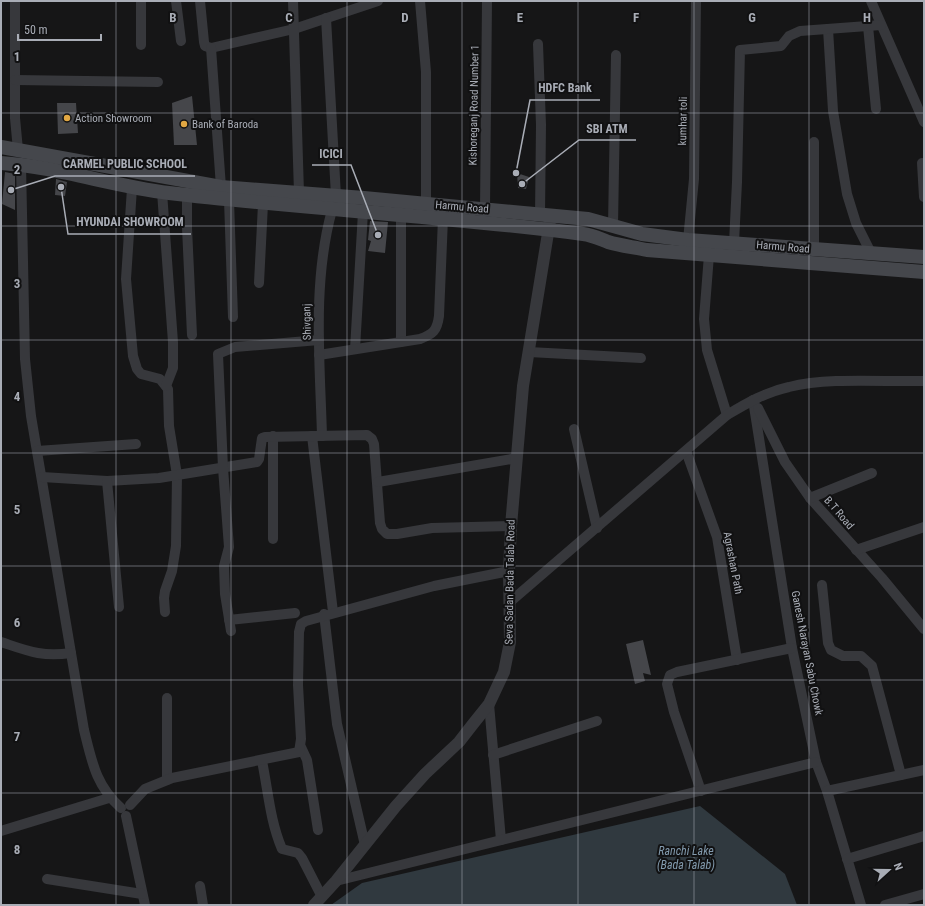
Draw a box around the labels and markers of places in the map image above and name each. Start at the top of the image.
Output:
callout: HDFC Bank [530,76,600,100]
place label: Action Showroom [75,112,152,125]
marker: Action Showroom [62,113,72,123]
callout: SBI ATM [579,116,636,140]
place label: Bank of Baroda [192,118,258,131]
marker: Bank of Baroda [179,119,189,129]
callout: ICICI [312,141,351,165]
callout: CARMEL PUBLIC SCHOOL [55,152,195,176]
callout: HYUNDAI SHOWROOM [68,210,191,234]

